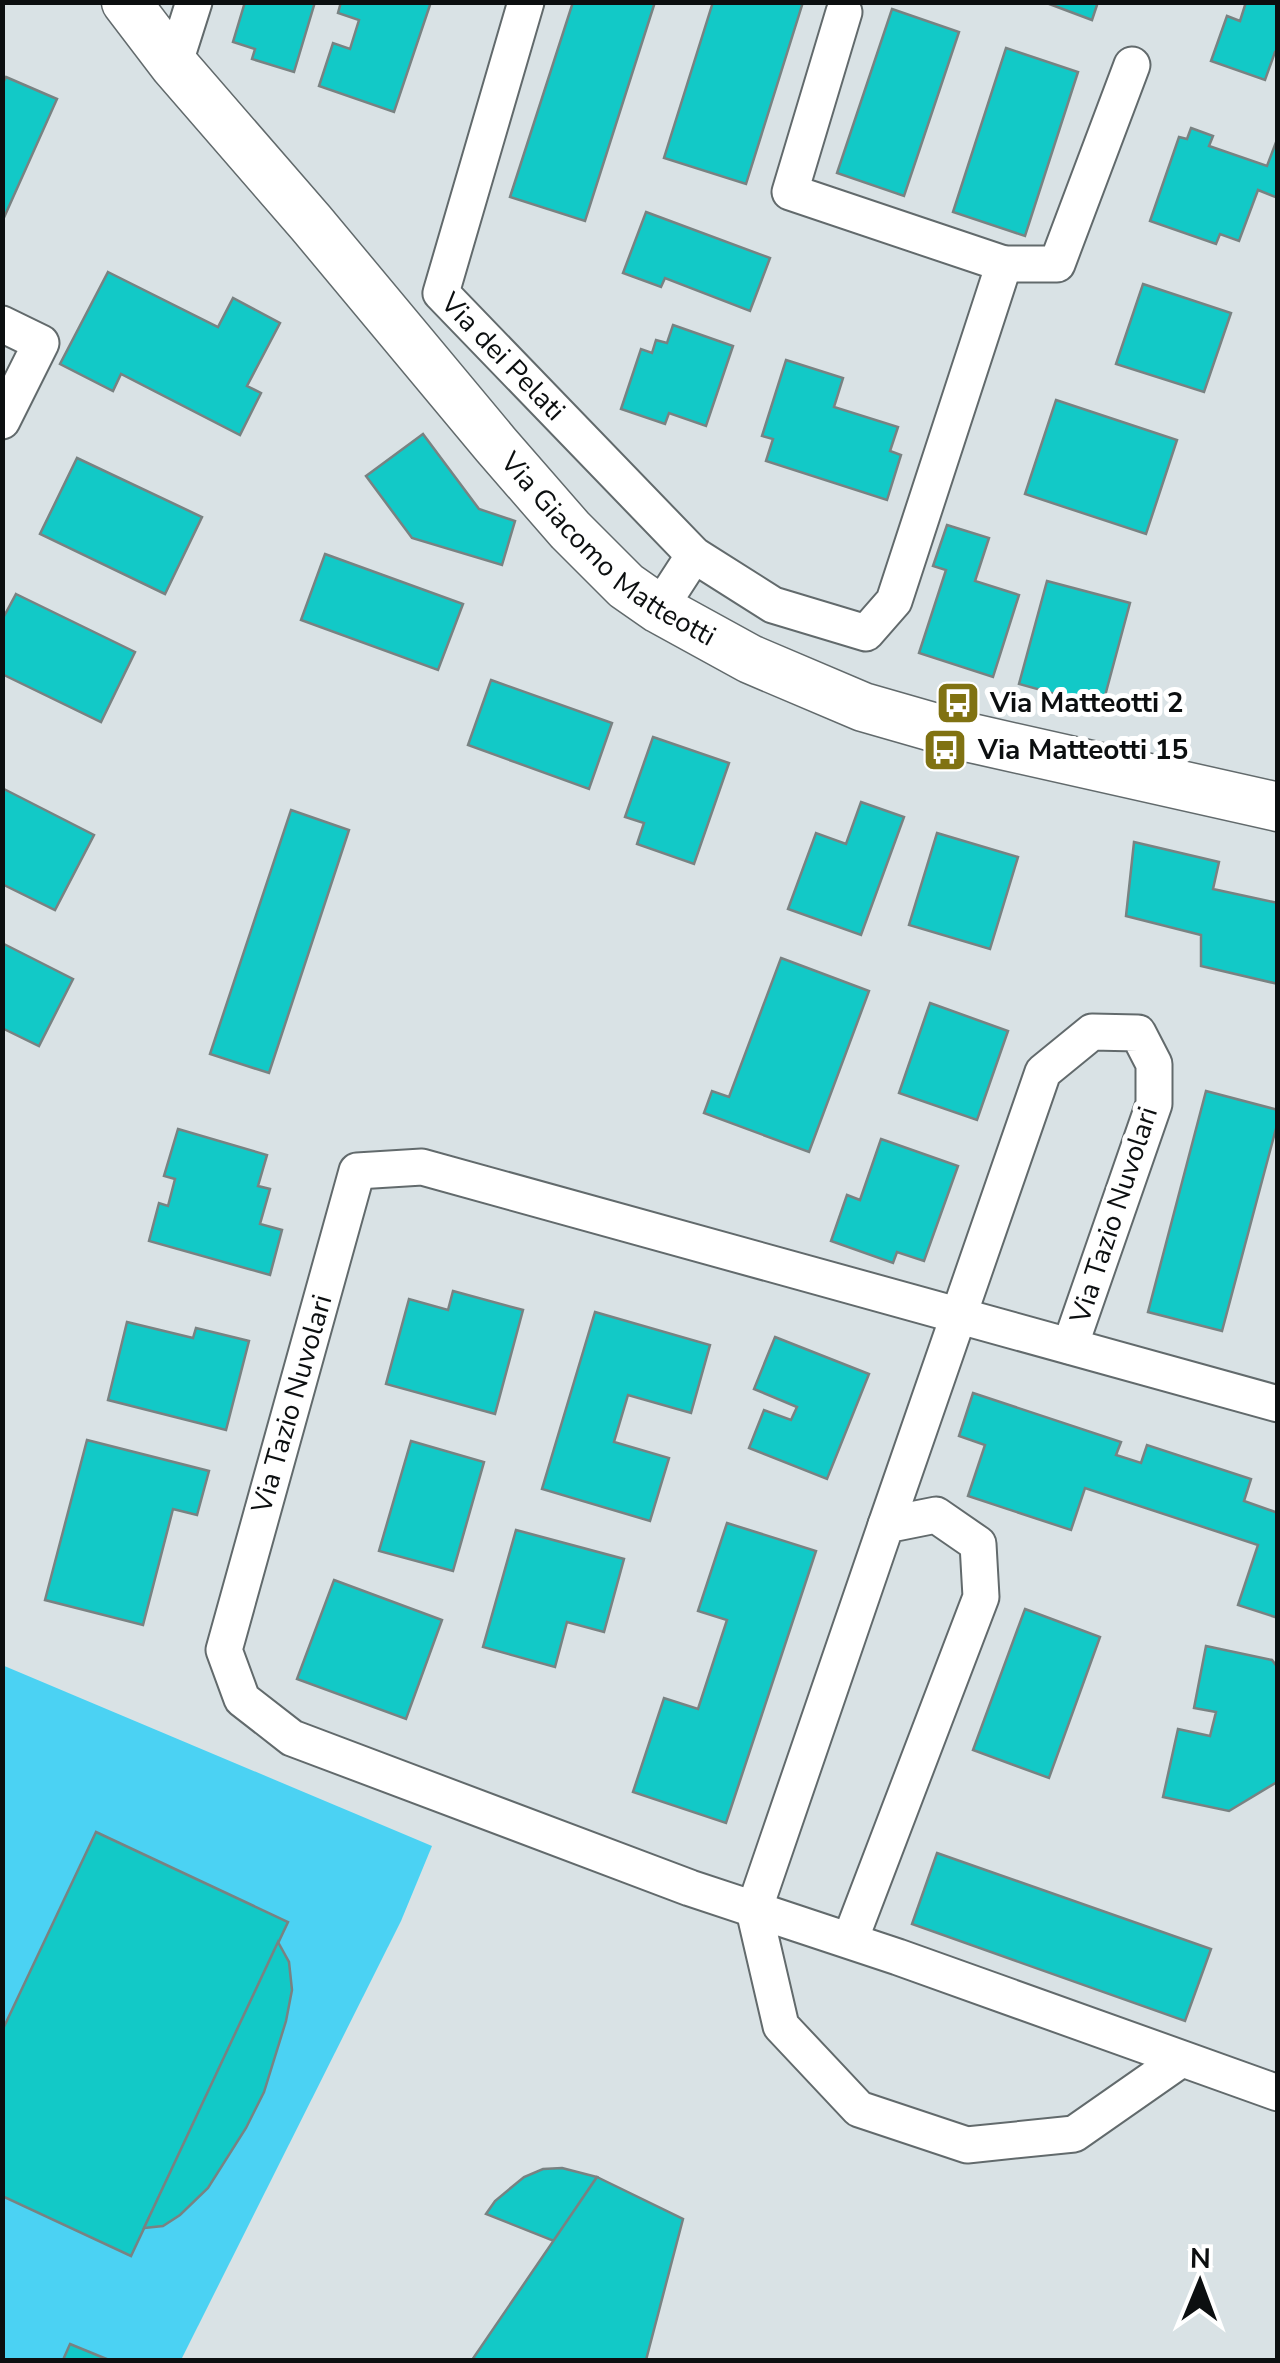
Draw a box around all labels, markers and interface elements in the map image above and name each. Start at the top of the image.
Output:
street label: Via dei Pelati [431,284,573,429]
street label: Via Giacomo Matteotti [491,443,722,655]
bus stop icon: Via Matteotti 2 [935,680,981,726]
place label: Via Matteotti 2 [989,684,1184,722]
bus stop icon: Via Matteotti 15 [922,727,968,773]
place label: Via Matteotti 15 [977,731,1188,769]
street label: Via Tazio Nuvolari [1061,1102,1167,1329]
street label: Via Tazio Nuvolari [242,1290,341,1519]
north arrow [1150,2233,1250,2333]
text: N [1190,2240,1211,2278]

